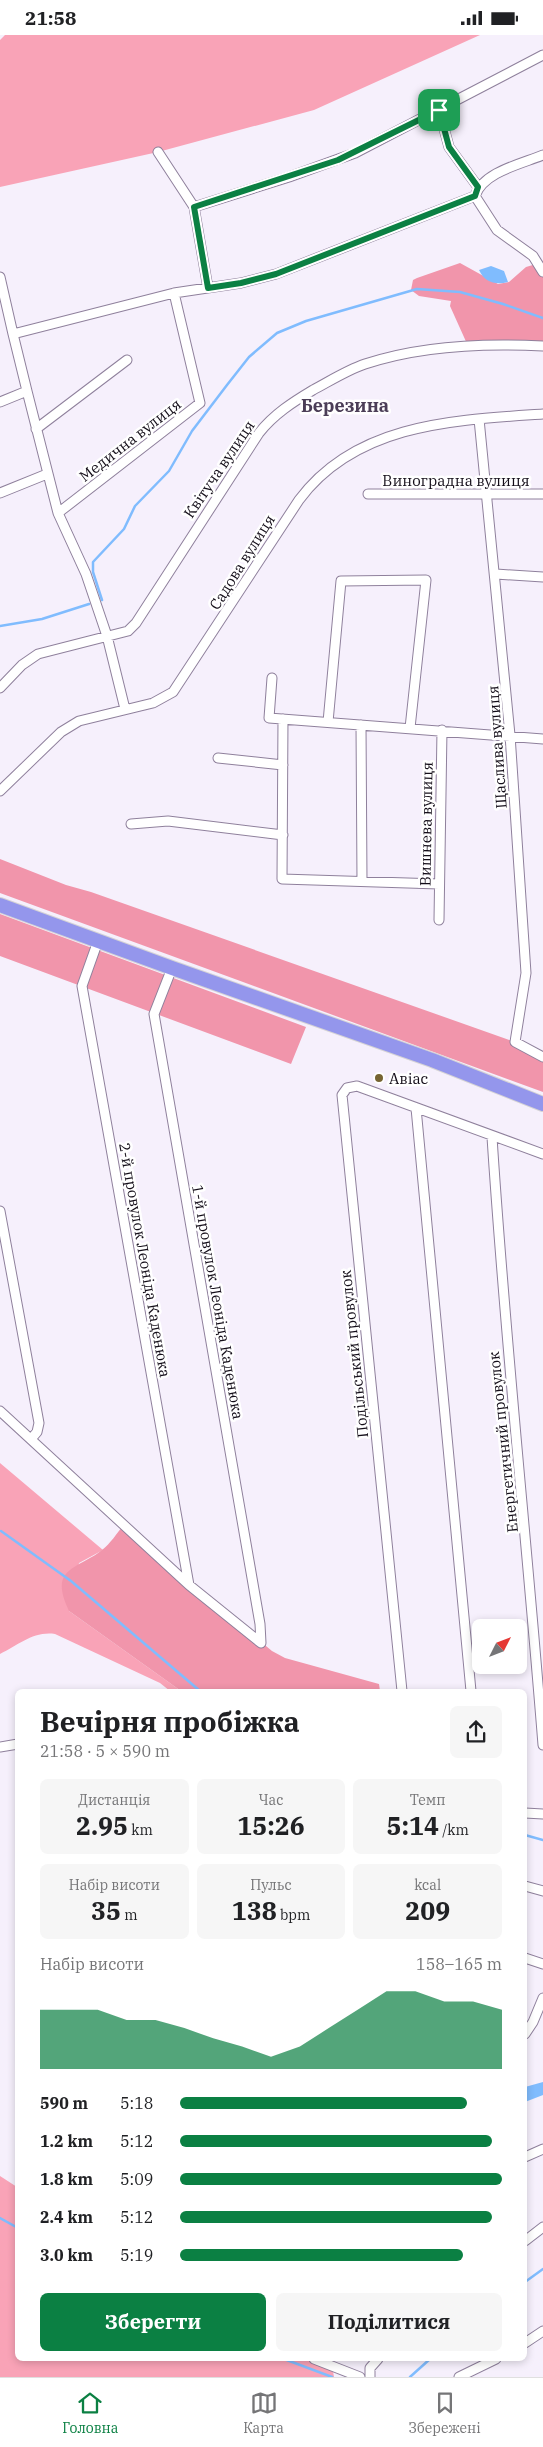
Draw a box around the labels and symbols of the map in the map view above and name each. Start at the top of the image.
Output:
pin [418,89,460,131]
street label: Медична вулиця [75,394,185,486]
district label: Березина [301,394,389,417]
street label: Квітуча вулиця [179,417,259,521]
street label: Виноградна вулиця [382,471,530,490]
street label: Садова вулиця [205,511,279,613]
street label: Щаслива вулиця [483,685,511,809]
street label: Вишнева вулиця [415,762,437,886]
place label: Авіас [389,1069,429,1088]
marker: Авіас [373,1072,385,1084]
street label: 2-й провулок Леоніда Каденюка [115,1141,175,1379]
street label: 1-й провулок Леоніда Каденюка [188,1183,248,1421]
street label: Подільський провулок [336,1269,372,1439]
street label: Енергетичний провулок [484,1350,522,1533]
north arrow [472,1619,528,1674]

